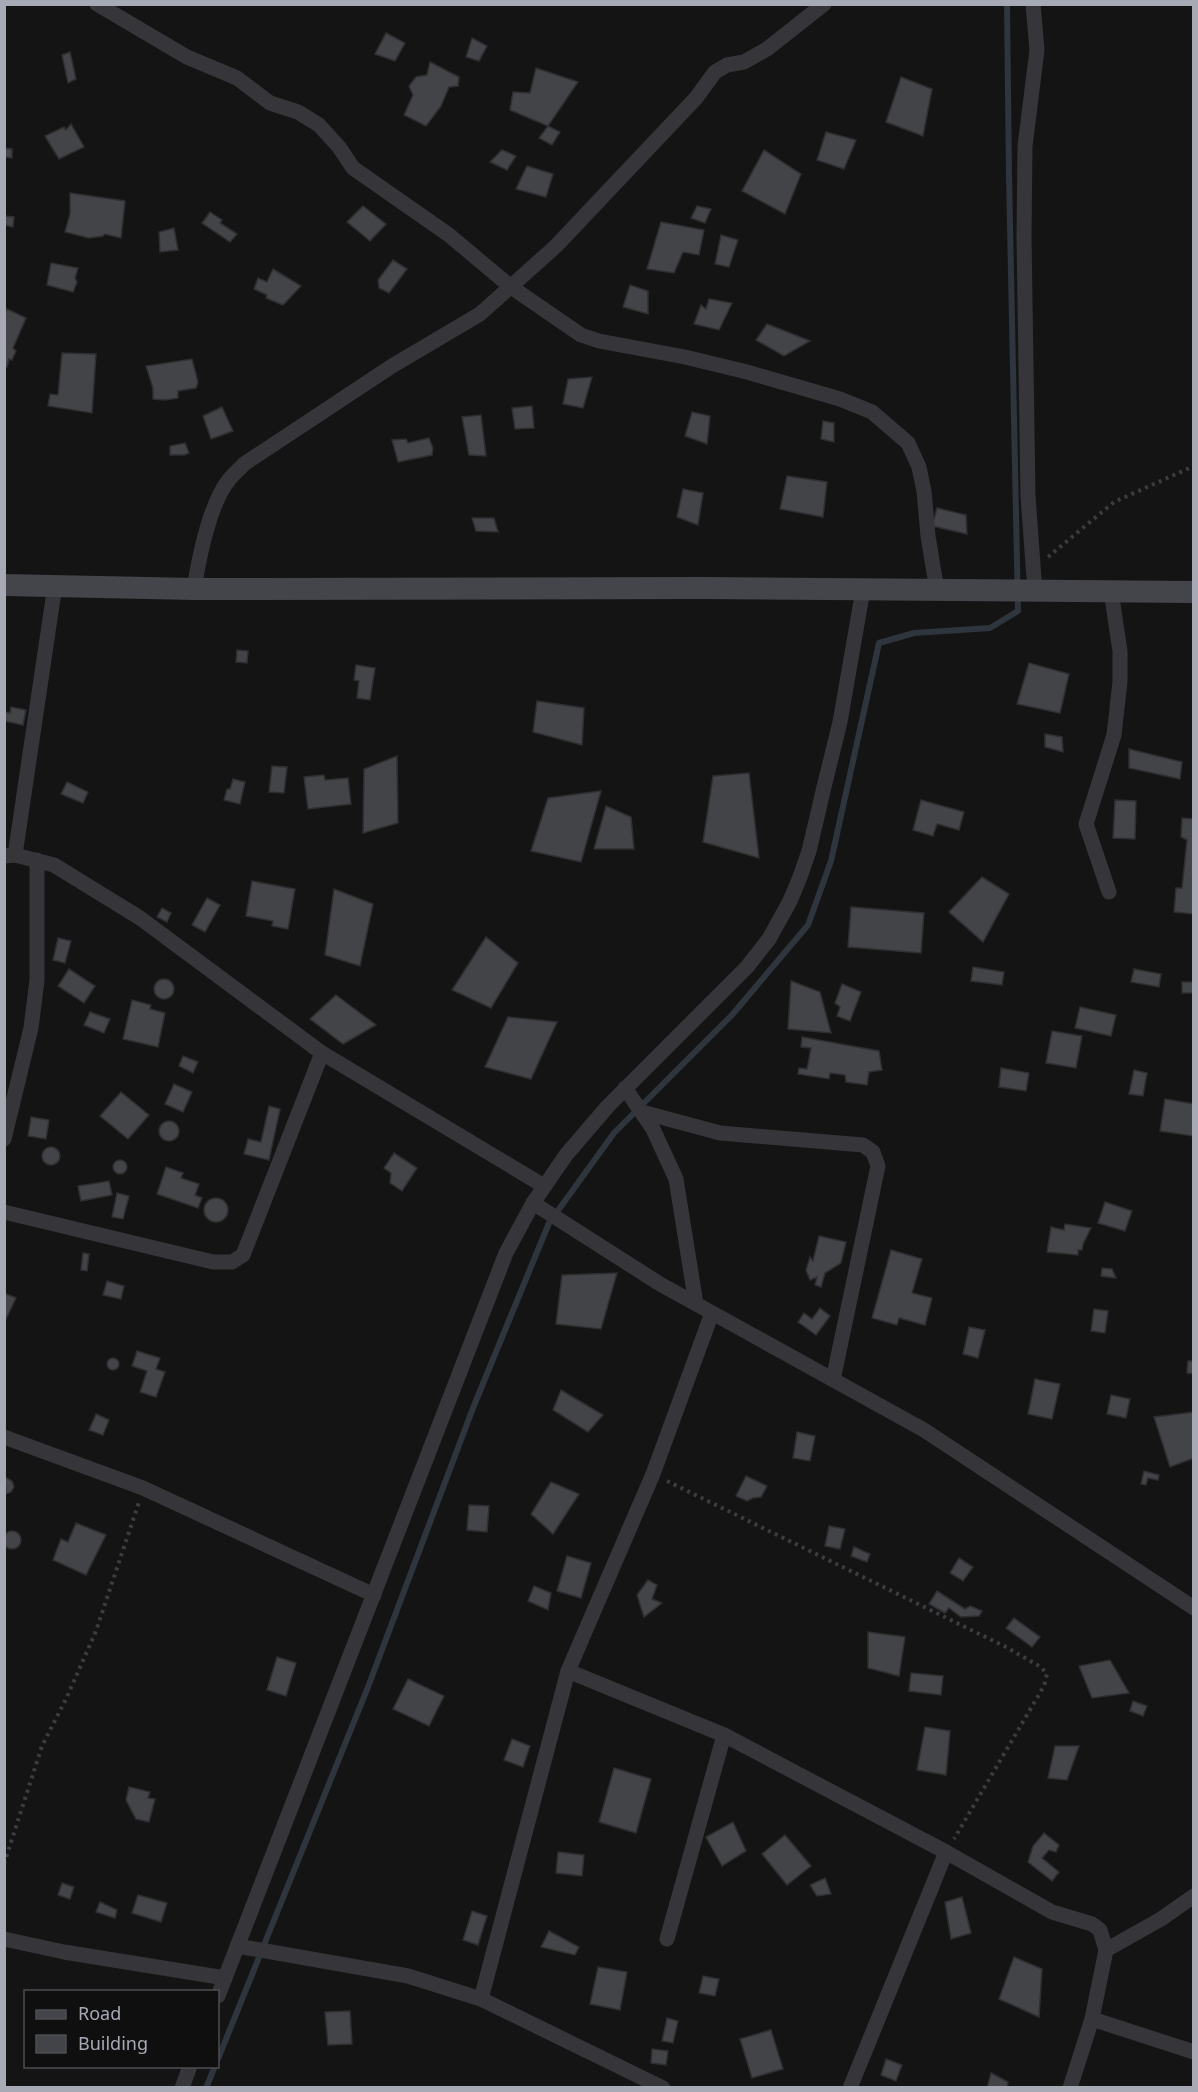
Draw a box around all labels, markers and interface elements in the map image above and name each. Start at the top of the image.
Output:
legend [24,1990,219,2068]
text: Road [78,2001,121,2025]
text: Building [78,2031,148,2055]

